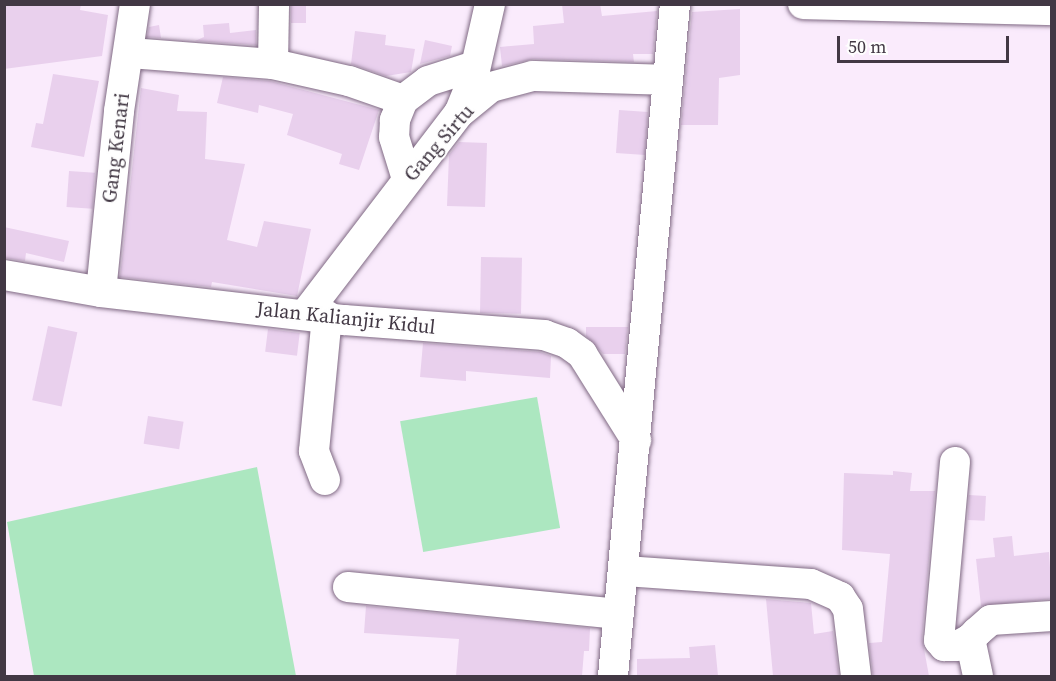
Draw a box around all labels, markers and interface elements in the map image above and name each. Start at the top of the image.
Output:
scale bar [840,24,1012,62]
text: 50 m [848,34,886,59]
street label: Gang Kenari [97,92,135,204]
street label: Gang Sirtu [399,100,479,186]
street label: Jalan Kalianjir Kidul [255,297,437,339]

